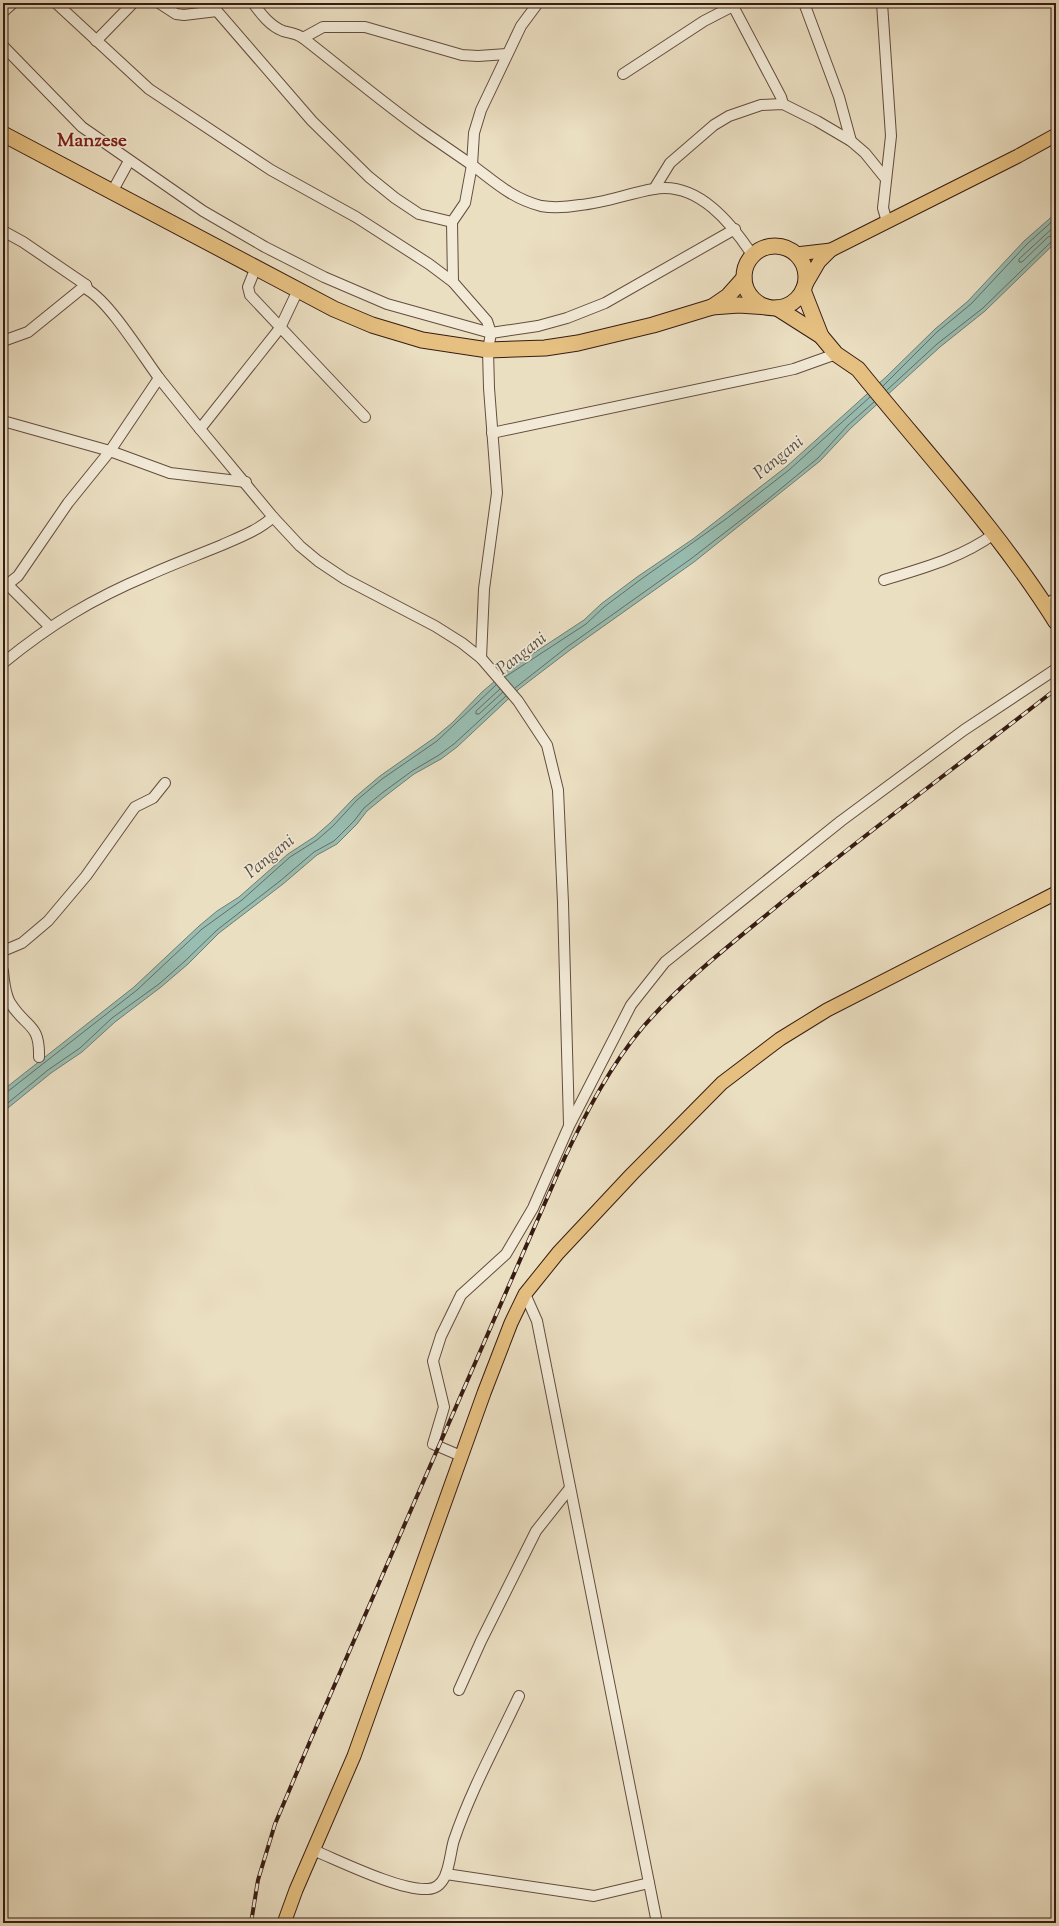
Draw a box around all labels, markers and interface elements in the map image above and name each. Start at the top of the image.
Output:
district label: Manzese [57,128,127,155]
water label: Pangani [749,430,810,487]
water label: Pangani [492,627,553,683]
water label: Pangani [240,829,301,886]

